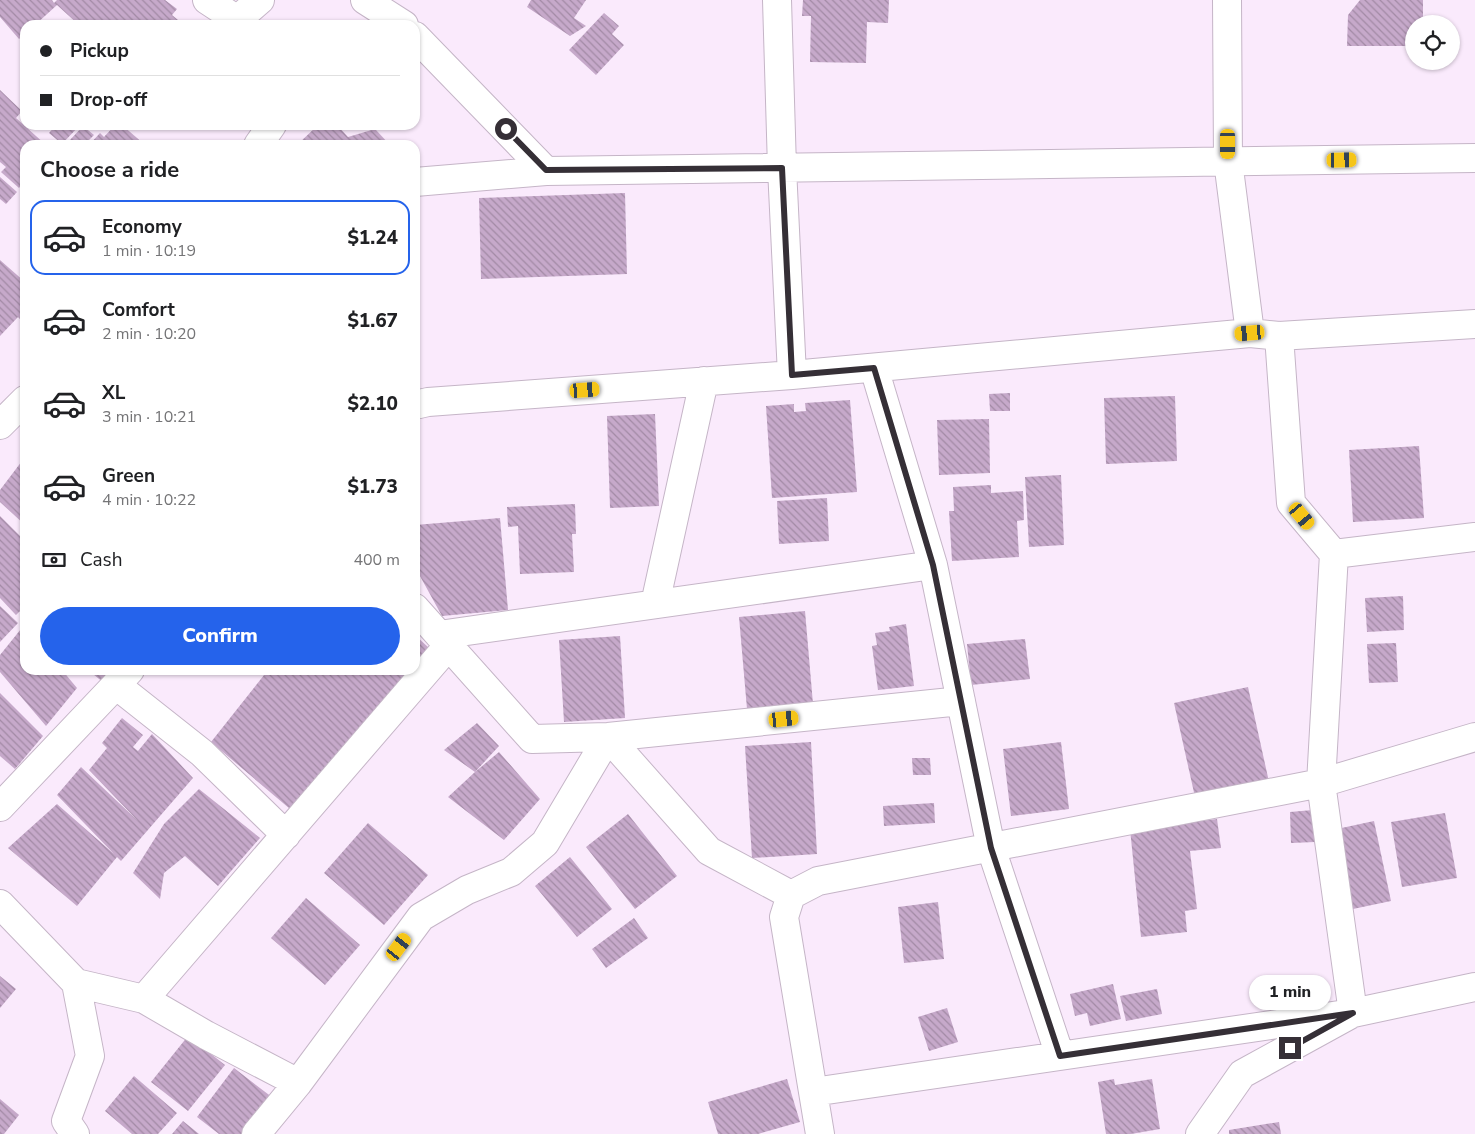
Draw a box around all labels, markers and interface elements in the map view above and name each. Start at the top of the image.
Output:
map controls [1405,15,1460,70]
button: locate [1405,15,1460,70]
text: Pickup [70,38,129,64]
text: Drop-off [70,87,147,113]
route start [495,118,517,140]
car [1220,129,1235,159]
car [1326,152,1357,168]
text: Choose a ride [40,155,179,185]
text: Economy [102,214,182,240]
icon: car [42,215,87,260]
text: $1.24 [347,225,398,251]
text: 1 min · 10:19 [102,240,196,262]
text: Comfort [102,297,175,323]
icon: car [42,298,87,343]
text: $1.67 [347,308,398,334]
text: 2 min · 10:20 [102,323,196,345]
car [1234,324,1265,342]
text: XL [102,380,125,406]
icon: car [42,381,87,426]
car [569,381,600,399]
text: $2.10 [347,391,398,417]
text: 3 min · 10:21 [102,406,196,428]
text: Green [102,463,155,489]
icon: car [42,464,87,509]
text: $1.73 [347,474,398,500]
text: 4 min · 10:22 [102,489,196,511]
car [1286,500,1317,532]
icon: cash [40,546,68,574]
text: Cash [80,547,122,573]
text: 400 m [353,549,400,571]
button: Confirm [40,607,400,665]
car [768,710,799,728]
car [383,931,414,963]
callout: 1 min [1249,976,1331,1010]
text: 1 min [1269,981,1311,1003]
route end [1279,1037,1301,1059]

